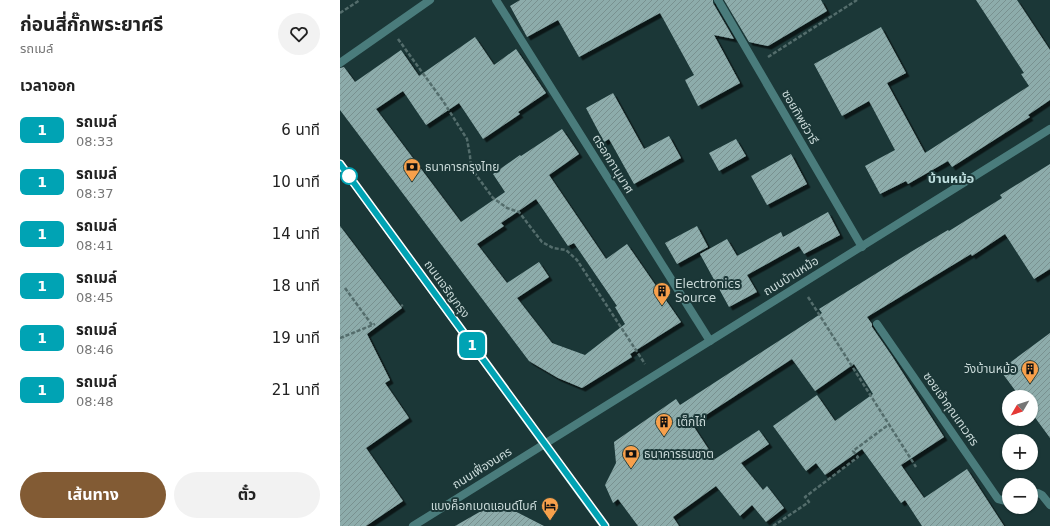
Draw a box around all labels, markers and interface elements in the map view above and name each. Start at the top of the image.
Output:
text: ก่อนสี่กั๊กพระยาศรี [20,13,163,35]
button: heart [278,13,320,55]
text: รถเมล์ [20,41,53,56]
text: เวลาออก [20,77,75,95]
street label: ซอยทิพย์วารี [779,87,821,147]
text: รถเมล์ [76,113,117,131]
text: 6 นาที [281,121,320,139]
text: 1 [37,122,47,138]
street label: ตรอกภานุมาศ [589,132,637,196]
text: 08:33 [76,134,113,149]
bank icon: ธนาคารกรุงไทย [402,157,422,182]
place label: ธนาคารกรุงไทย [425,160,499,174]
text: รถเมล์ [76,165,117,183]
unlabelled marker [340,167,358,185]
district label: บ้านหม้อ [928,171,975,186]
text: 10 นาที [272,173,320,191]
text: 1 [37,174,47,190]
text: 08:37 [76,186,113,201]
text: รถเมล์ [76,217,117,235]
text: 14 นาที [272,225,320,243]
text: 1 [37,226,47,242]
text: 08:41 [76,238,113,253]
street label: ถนนบ้านหม้อ [761,253,821,299]
street label: ถนนเจริญกรุง [421,257,473,321]
text: รถเมล์ [76,269,117,287]
text: 18 นาที [272,277,320,295]
place label: Electronics Source [675,277,740,305]
text: 1 [37,278,47,294]
building icon: Electronics Source [652,281,672,306]
text: 08:45 [76,290,113,305]
text: รถเมล์ [76,321,117,339]
text: 19 นาที [272,329,320,347]
text: 1 [37,330,47,346]
line badge: 1 [459,332,485,358]
text: 1 [467,337,477,353]
text: 08:46 [76,342,113,357]
building icon: วังบ้านหม้อ [1020,359,1040,384]
place label: วังบ้านหม้อ [964,362,1017,376]
street label: ซอยเจ้าคุณเทเวศร [920,369,982,449]
text: รถเมล์ [76,373,117,391]
text: 21 นาที [272,381,320,399]
text: 1 [37,382,47,398]
north arrow [1002,390,1038,426]
map controls [1002,390,1038,514]
text: 08:48 [76,394,113,409]
building icon: เต็กไถ่ [654,412,674,437]
place label: เต็กไถ่ [677,415,706,429]
button: + [1002,434,1038,470]
street label: ถนนเฟื่องนคร [449,442,514,492]
bank icon: ธนาคารธนชาต [621,444,641,469]
place label: ธนาคารธนชาต [644,447,714,461]
button: เส้นทาง [20,472,166,518]
button: ตั๋ว [174,472,320,518]
button: − [1002,478,1038,514]
hotel icon: แบงค็อกเบดแอนด์ไบค์ [540,496,560,521]
place label: แบงค็อกเบดแอนด์ไบค์ [431,499,537,513]

